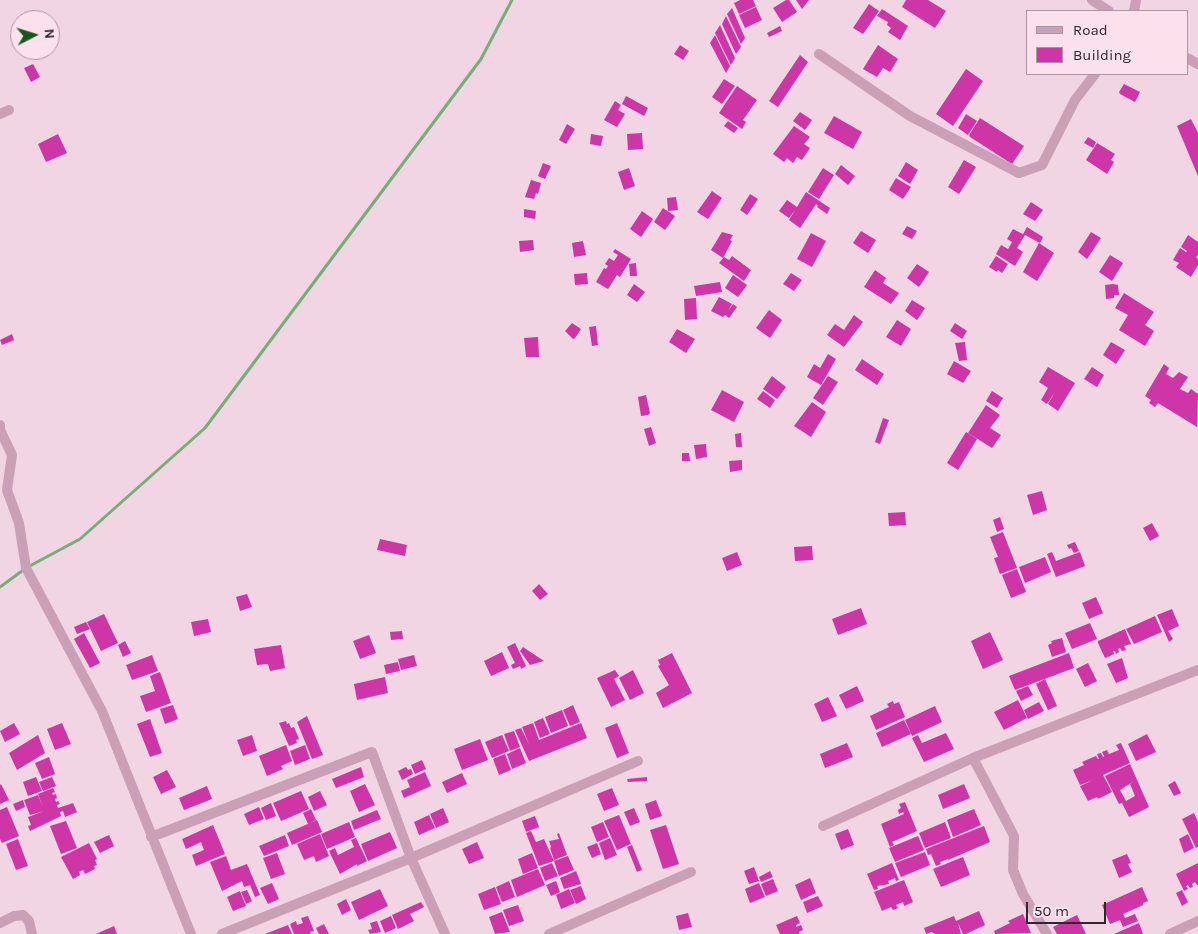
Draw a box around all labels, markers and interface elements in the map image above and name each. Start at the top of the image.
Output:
north arrow [10,10,60,60]
legend [1026,10,1188,75]
text: Road [1073,21,1108,39]
text: N [41,28,58,39]
text: Building [1073,46,1131,64]
scale bar [1028,892,1108,924]
text: 50 m [1034,902,1069,920]

